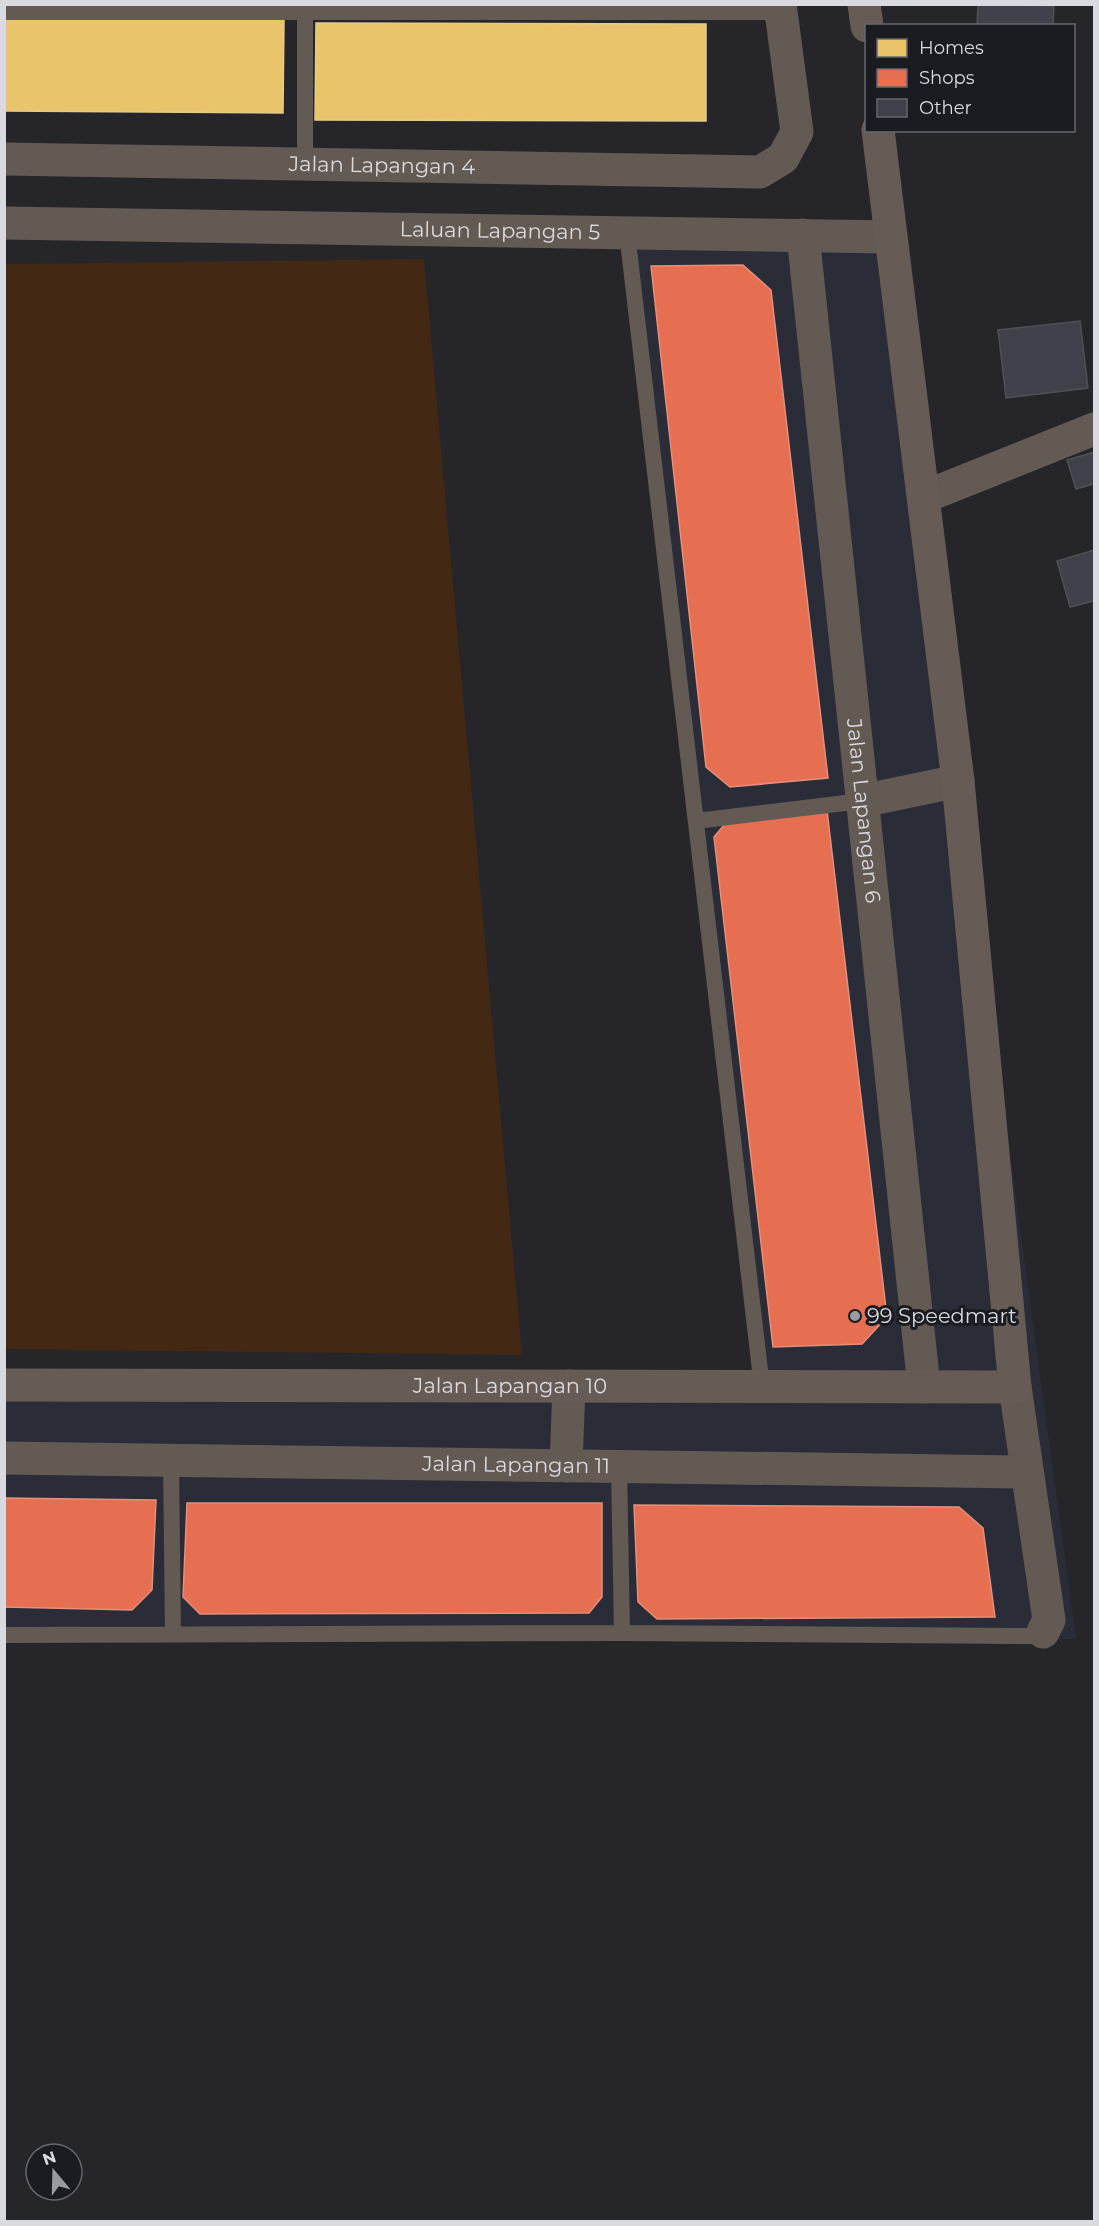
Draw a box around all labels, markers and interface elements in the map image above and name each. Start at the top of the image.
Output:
legend [865,24,1075,132]
text: Homes [919,37,984,59]
text: Shops [919,67,975,89]
text: Other [919,97,972,119]
street label: Jalan Lapangan 4 [287,151,476,179]
street label: Laluan Lapangan 5 [399,216,601,244]
street label: Jalan Lapangan 6 [842,716,886,905]
place label: 99 Speedmart [867,1303,1017,1328]
marker: 99 Speedmart [848,1309,862,1323]
street label: Jalan Lapangan 10 [412,1373,607,1398]
street label: Jalan Lapangan 11 [421,1451,610,1478]
north arrow [24,2142,84,2202]
text: N [40,2147,58,2169]

